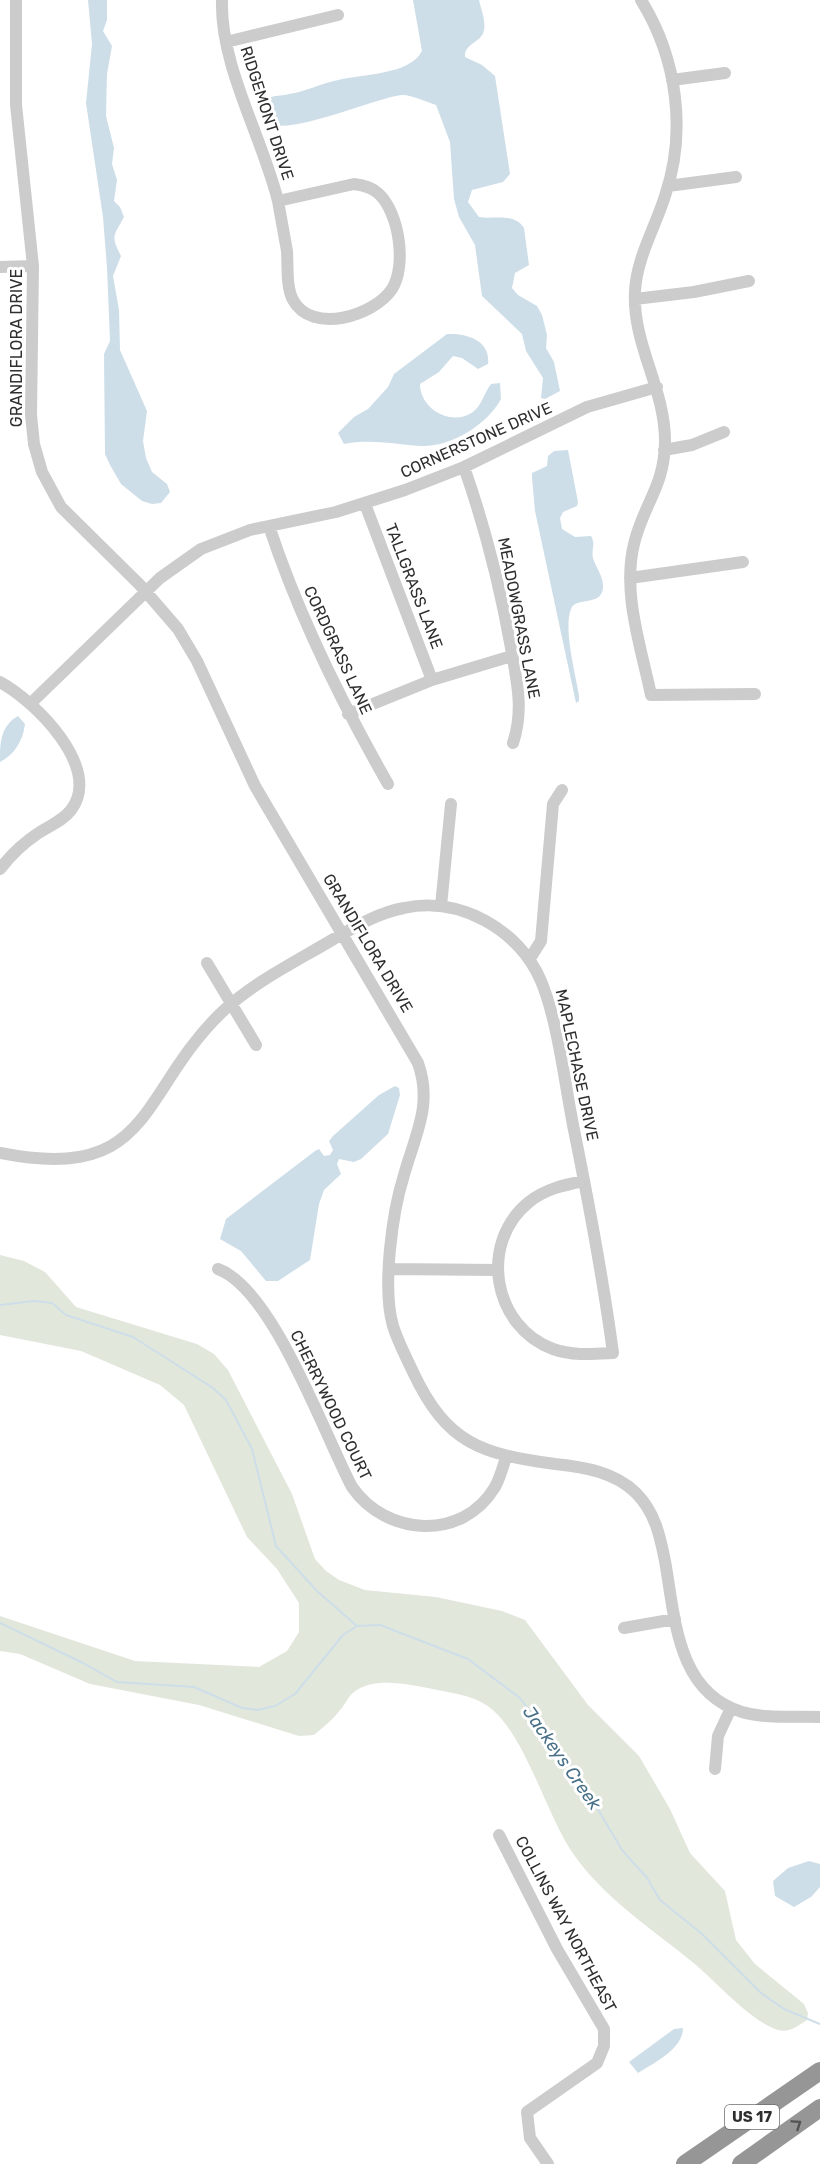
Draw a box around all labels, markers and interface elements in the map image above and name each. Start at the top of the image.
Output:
street label: RIDGEMONT DRIVE [236,44,298,182]
street label: GRANDIFLORA DRIVE [7,269,26,427]
street label: CORNERSTONE DRIVE [397,398,555,482]
street label: TALLGRASS LANE [381,521,447,651]
street label: MEADOWGRASS LANE [494,536,544,700]
street label: CORDGRASS LANE [300,583,376,717]
street label: GRANDIFLORA DRIVE [319,870,417,1016]
street label: MAPLECHASE DRIVE [552,987,602,1143]
street label: CHERRYWOOD COURT [286,1327,376,1483]
water label: Jackeys Creek [518,1702,606,1815]
street label: COLLINS WAY NORTHEAST [511,1833,621,2015]
road number: US 17 [725,2105,779,2129]
one-way arrow [791,2120,802,2131]

